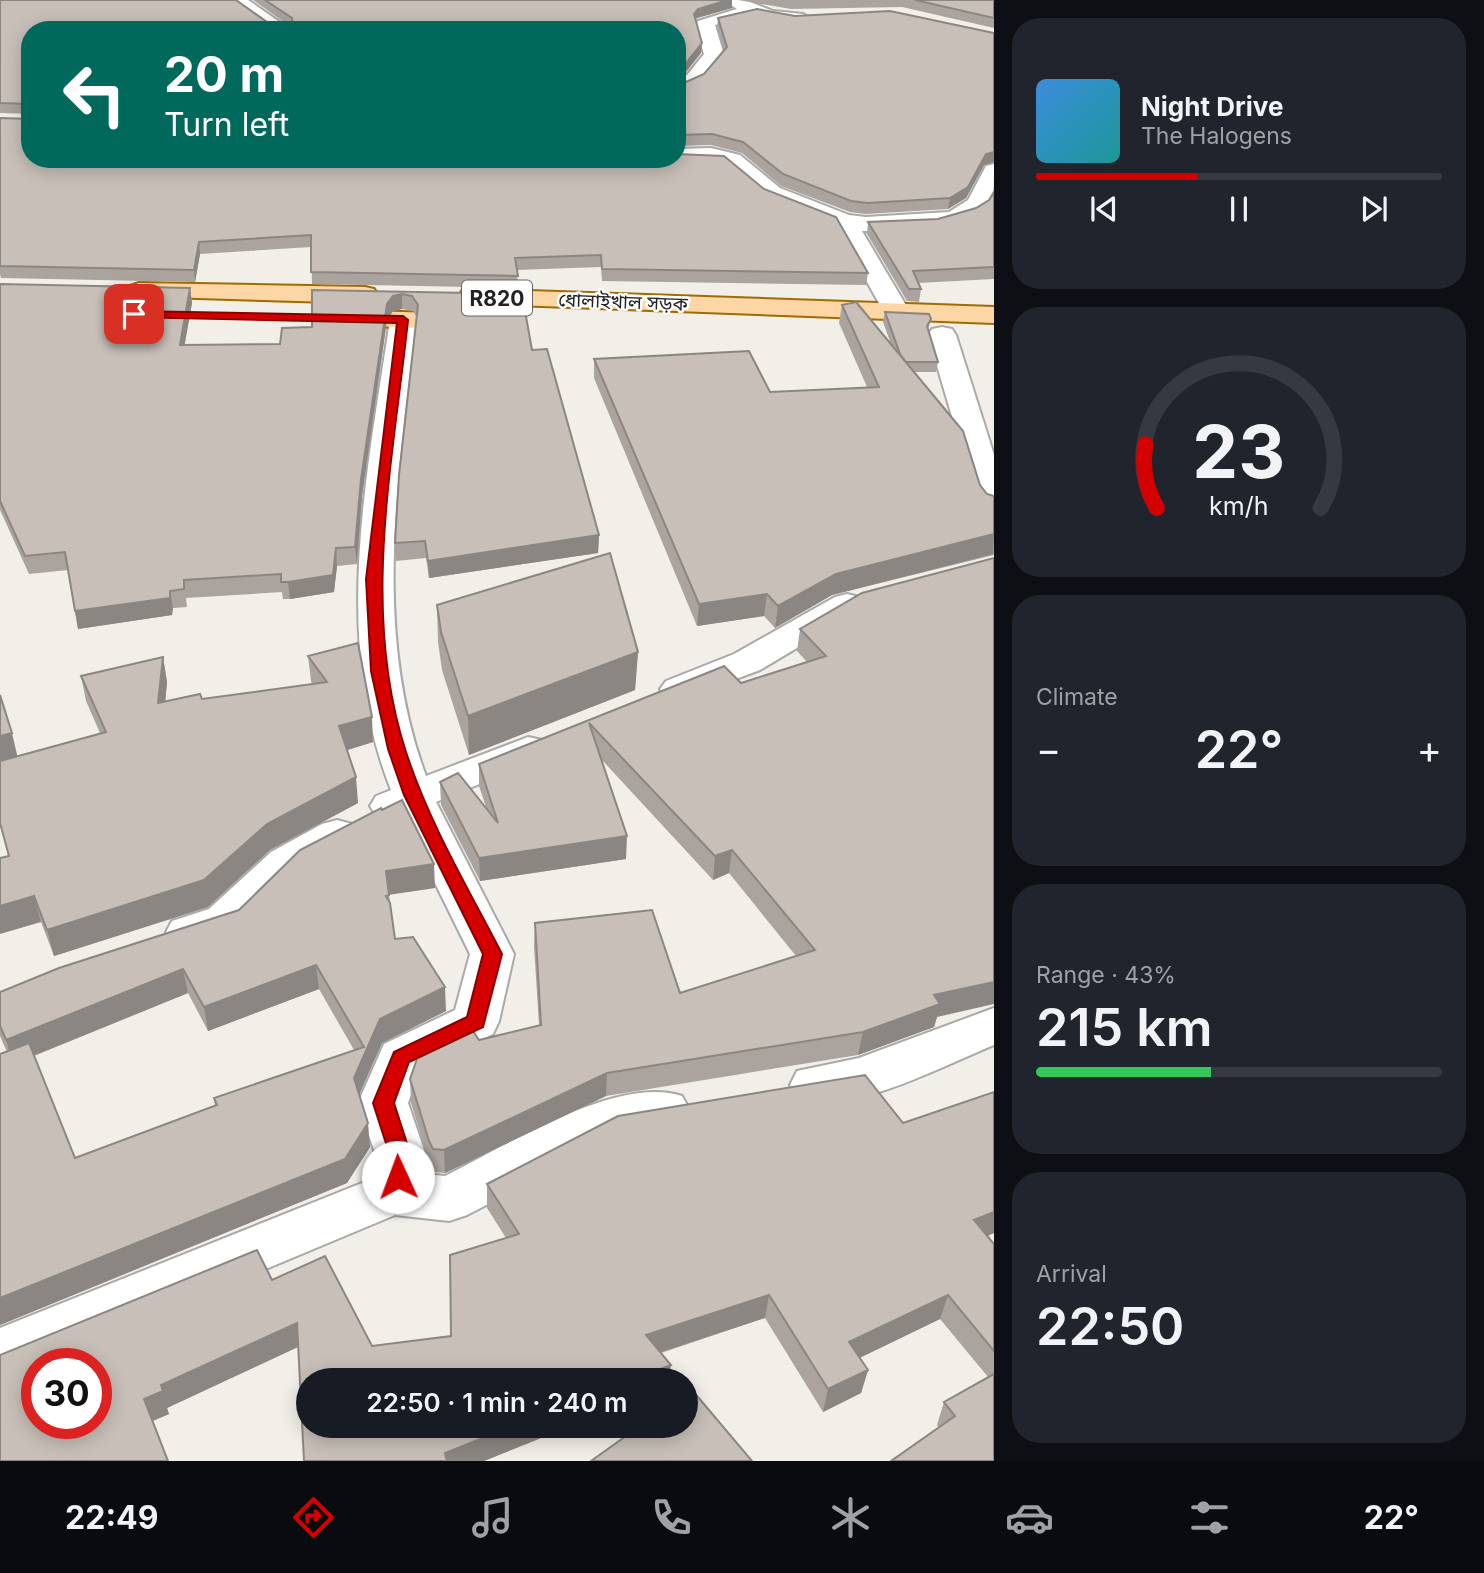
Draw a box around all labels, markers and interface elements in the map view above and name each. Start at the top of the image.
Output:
text: 20 m [164,45,284,104]
icon: left [49,49,140,140]
text: Night Drive [1141,91,1283,122]
text: Turn left [164,105,289,144]
text: The Halogens [1141,122,1292,150]
icon: previous [1085,190,1123,228]
icon: pause [1220,190,1258,228]
icon: next [1355,190,1393,228]
road number: R820 [462,280,532,316]
pin [104,284,164,344]
street label: ধোলাইখাল সড়ক [558,288,689,316]
icon: arrive [115,295,153,333]
text: 23 [1193,407,1285,496]
text: km/h [1209,491,1269,521]
text: Climate [1036,683,1118,711]
text: 22° [1195,718,1283,781]
text: − [1036,726,1061,772]
text: + [1417,726,1442,772]
text: Range · 43% [1036,961,1176,989]
text: 215 km [1036,996,1213,1059]
position arrow [361,1140,435,1214]
text: Arrival [1036,1260,1107,1288]
text: 22:50 [1036,1295,1184,1358]
speed limit sign: 30 [21,1348,112,1439]
text: 22:50 · 1 min · 240 m [367,1387,627,1418]
icon: directions [289,1493,338,1542]
icon: music [468,1493,517,1542]
icon: phone [647,1493,696,1542]
icon: climate [826,1493,875,1542]
icon: car [1005,1493,1054,1542]
icon: filters [1185,1493,1234,1542]
text: 22:49 [65,1498,159,1537]
text: 22° [1364,1498,1419,1537]

